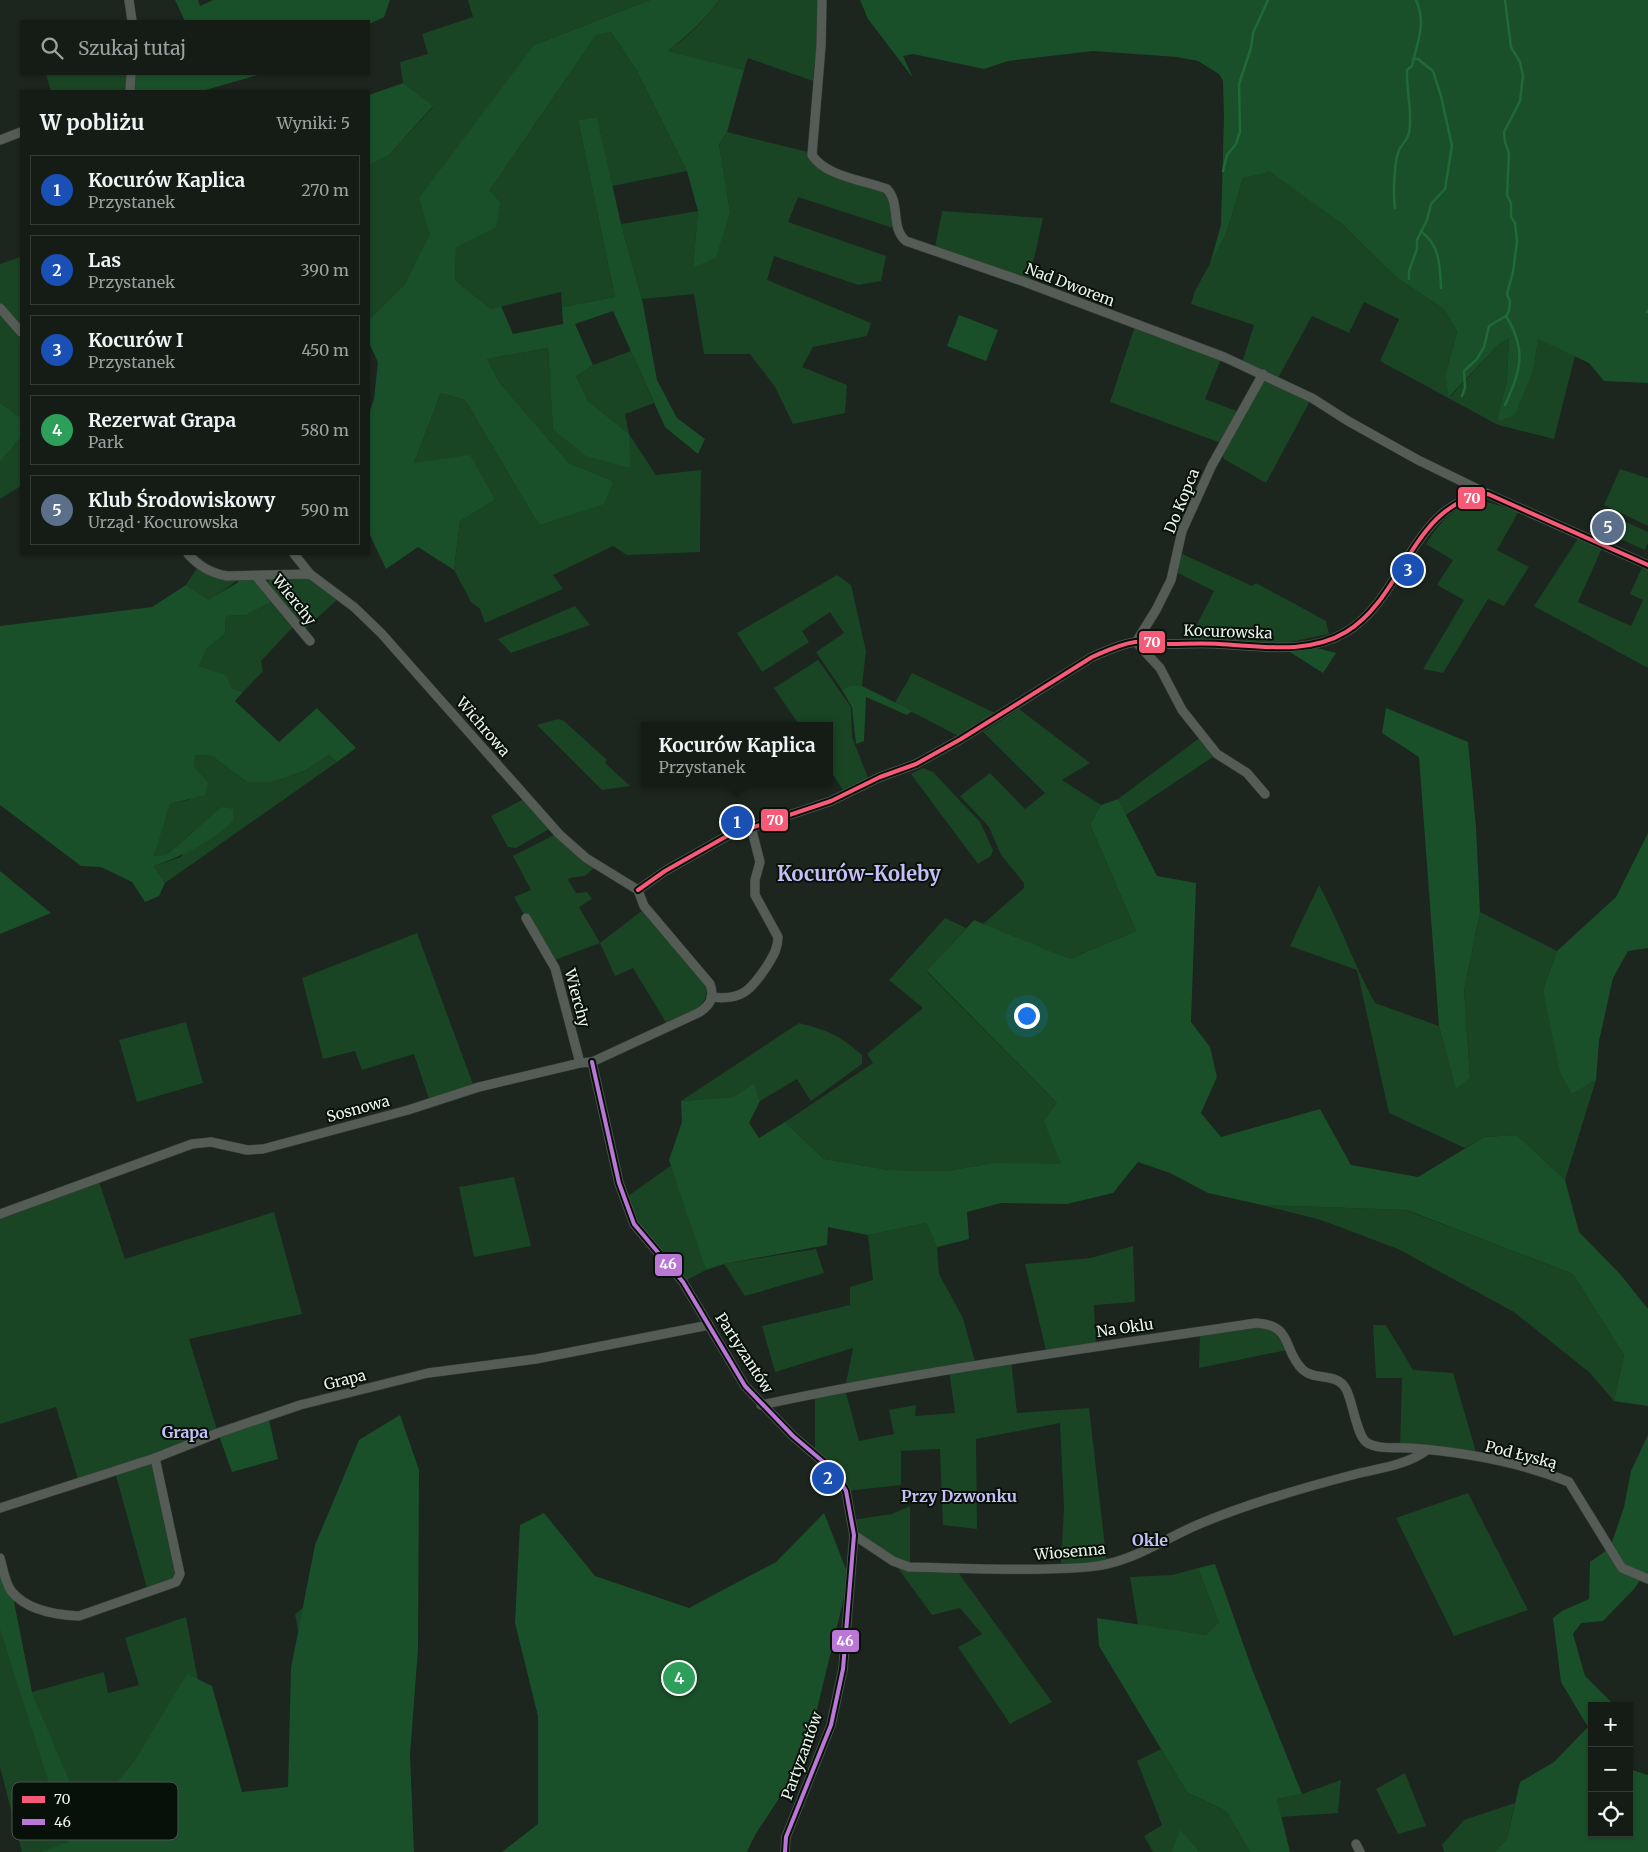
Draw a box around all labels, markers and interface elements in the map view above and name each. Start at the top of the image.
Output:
search box [20,20,370,75]
icon: search [38,34,66,62]
text: Szukaj tutaj [78,36,186,60]
text: W pobliżu [40,109,145,136]
text: Wyniki: 5 [277,113,350,133]
text: Kocurów Kaplica [88,168,245,192]
text: 1 [53,180,61,200]
text: 270 m [301,180,349,200]
text: Przystanek [88,192,175,212]
text: Las [88,248,121,272]
street label: Nad Dworem [1023,259,1118,310]
text: 2 [52,260,62,280]
text: 390 m [301,260,349,280]
text: Przystanek [88,272,175,292]
text: Kocurów I [88,328,184,352]
text: 3 [52,340,62,360]
text: 450 m [301,340,349,360]
text: Przystanek [88,352,175,372]
text: Rezerwat Grapa [88,408,236,432]
text: 4 [52,420,62,440]
text: 580 m [301,420,349,440]
text: Park [88,432,124,452]
street label: Do Kopca [1160,466,1203,536]
line badge: 70 [1457,486,1486,510]
text: Klub Środowiskowy [88,488,275,512]
text: 70 [1463,489,1481,507]
text: 5 [52,500,62,520]
text: 590 m [300,500,349,520]
pin: 5 [1592,508,1624,546]
text: Urząd · Kocurowska [88,512,238,532]
pin: 3 [1392,551,1424,589]
street label: Wierchy [268,570,321,629]
street label: Kocurowska [1183,620,1273,643]
line badge: 70 [1138,630,1166,654]
text: 70 [1143,633,1161,651]
street label: Wichrowa [452,692,514,760]
popup [641,722,833,787]
text: Kocurów Kaplica [658,733,816,757]
text: Przystanek [658,757,746,777]
pin: 1 [721,803,753,841]
line badge: 70 [760,808,789,832]
text: 70 [766,811,784,829]
district label: Kocurów-Koleby [777,861,941,886]
street label: Wierchy [560,966,594,1029]
your location [1014,1003,1040,1029]
street label: Sosnowa [324,1091,391,1126]
line badge: 46 [654,1253,683,1277]
text: 46 [659,1255,677,1273]
street label: Partyzantów [711,1309,778,1397]
street label: Na Oklu [1095,1314,1155,1341]
street label: Grapa [322,1365,368,1394]
district label: Grapa [162,1422,208,1442]
street label: Pod Łyską [1483,1436,1559,1473]
pin: 2 [812,1459,844,1497]
district label: Przy Dzwonku [901,1486,1017,1506]
district label: Okle [1132,1530,1168,1550]
street label: Wiosenna [1032,1539,1106,1564]
line badge: 46 [831,1629,860,1653]
text: 46 [836,1632,854,1650]
pin: 4 [663,1659,695,1697]
map controls [1588,1702,1633,1837]
button: + [1588,1702,1633,1747]
street label: Partyzantów [777,1709,826,1802]
button: − [1588,1747,1633,1792]
legend [12,1782,178,1840]
text: 70 [54,1790,71,1808]
button: locate [1588,1792,1633,1837]
text: 46 [54,1813,71,1831]

